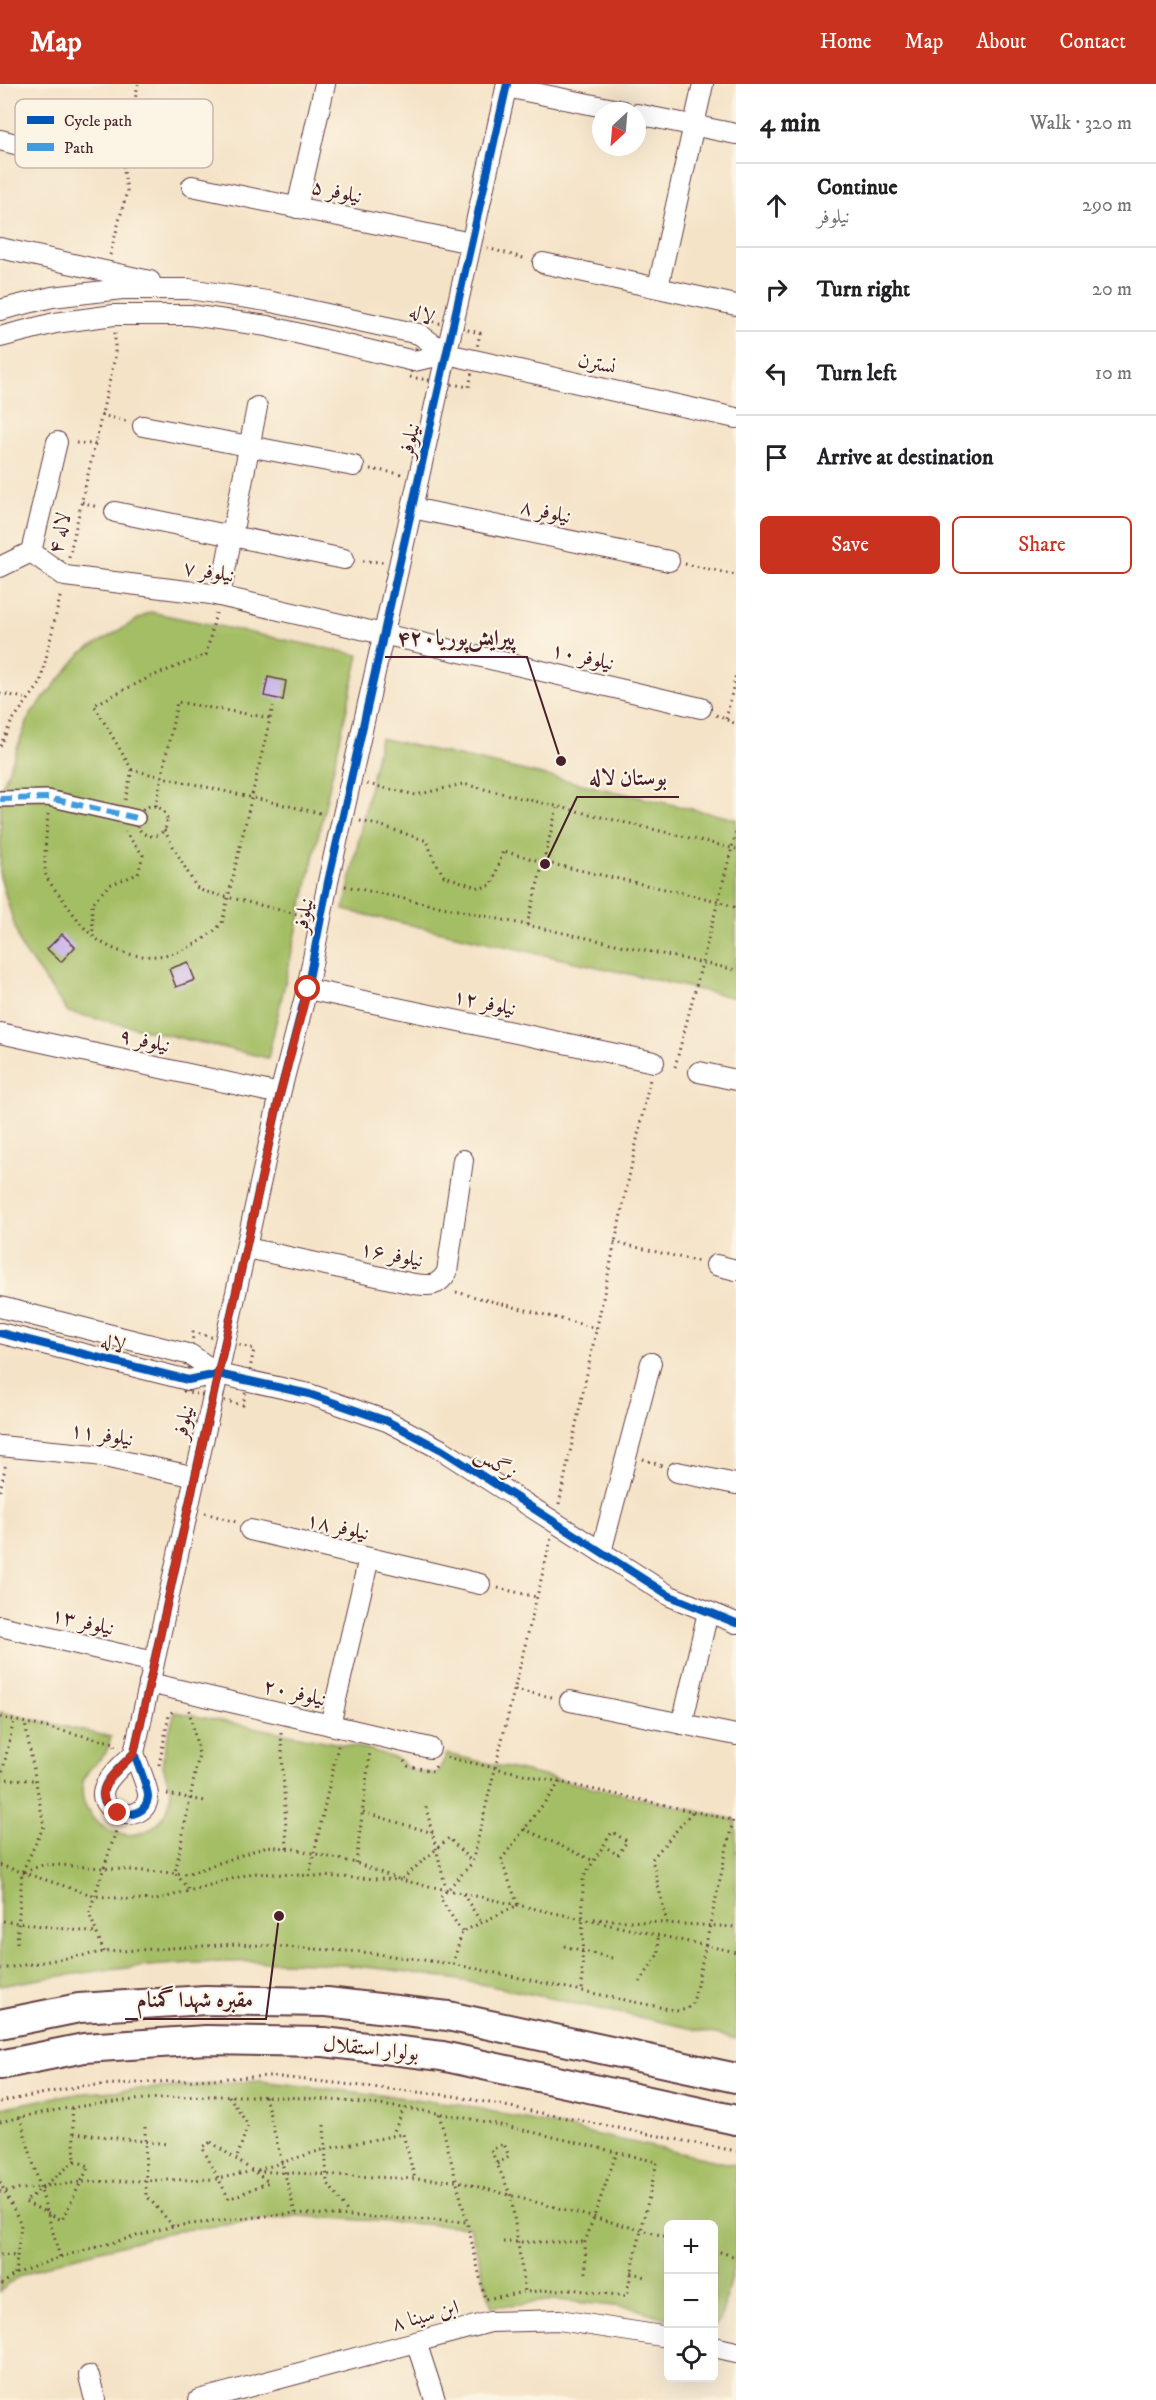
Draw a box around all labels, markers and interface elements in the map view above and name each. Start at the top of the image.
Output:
text: Map [30,25,82,60]
text: Home [820,29,872,55]
text: Map [905,29,943,55]
text: About [976,29,1027,55]
text: Contact [1060,29,1126,55]
legend [15,99,213,168]
north arrow [592,102,646,156]
text: 4 min [760,107,820,140]
text: Cycle path [64,111,133,131]
text: Walk · 320 m [1030,111,1132,136]
text: Path [64,138,94,158]
street label: نیلوفر ۵ [309,174,365,210]
text: Continue [817,174,898,201]
icon: ahead [760,189,793,222]
text: 290 m [1082,193,1132,218]
text: نیلوفر [817,205,850,230]
icon: right [760,273,793,306]
text: Turn right [817,276,910,303]
text: 20 m [1092,277,1132,302]
street label: لاله [405,298,438,332]
street label: نسترن [575,347,618,381]
icon: left [760,357,793,390]
text: Turn left [817,360,897,387]
text: 10 m [1095,361,1132,386]
street label: نیلوفر [393,420,427,462]
icon: arrive [760,441,793,474]
text: Arrive at destination [817,444,994,471]
street label: نیلوفر ۸ [518,494,574,530]
street label: لاله ۴ [43,510,77,556]
button: Save [760,516,940,574]
button: Share [952,516,1132,574]
street label: نیلوفر ۷ [181,555,236,589]
callout: پیرایش‌پوریا۴۲۰ [385,617,527,657]
text: پیرایش‌پوریا۴۲۰ [397,625,517,654]
street label: نیلوفر ۱۰ [549,637,617,677]
callout: بوستان لاله [577,757,679,797]
text: بوستان لاله [589,765,667,792]
street label: نیلوفر [288,896,320,937]
route start [294,975,320,1001]
street label: نیلوفر ۱۲ [451,984,519,1022]
street label: نیلوفر ۹ [117,1023,173,1059]
street label: نیلوفر ۱۶ [358,1236,426,1274]
street label: لاله [98,1328,128,1360]
street label: نیلوفر [167,1402,201,1444]
street label: نیلوفر ۱۱ [68,1417,135,1453]
street label: نرگس [470,1441,521,1487]
street label: نیلوفر ۱۸ [304,1507,372,1547]
street label: نیلوفر ۱۳ [49,1602,117,1642]
street label: نیلوفر ۲۰ [261,1673,329,1713]
route end [104,1799,130,1825]
callout: مقبره شهدا گمنام [125,1979,266,2019]
text: مقبره شهدا گمنام [137,1985,253,2019]
street label: بولوار استقلال [322,2031,420,2067]
map controls [664,2220,718,2382]
button: + [664,2220,718,2274]
button: − [664,2274,718,2328]
street label: ابن سینا ۸ [389,2295,462,2337]
button: locate [664,2328,718,2382]

